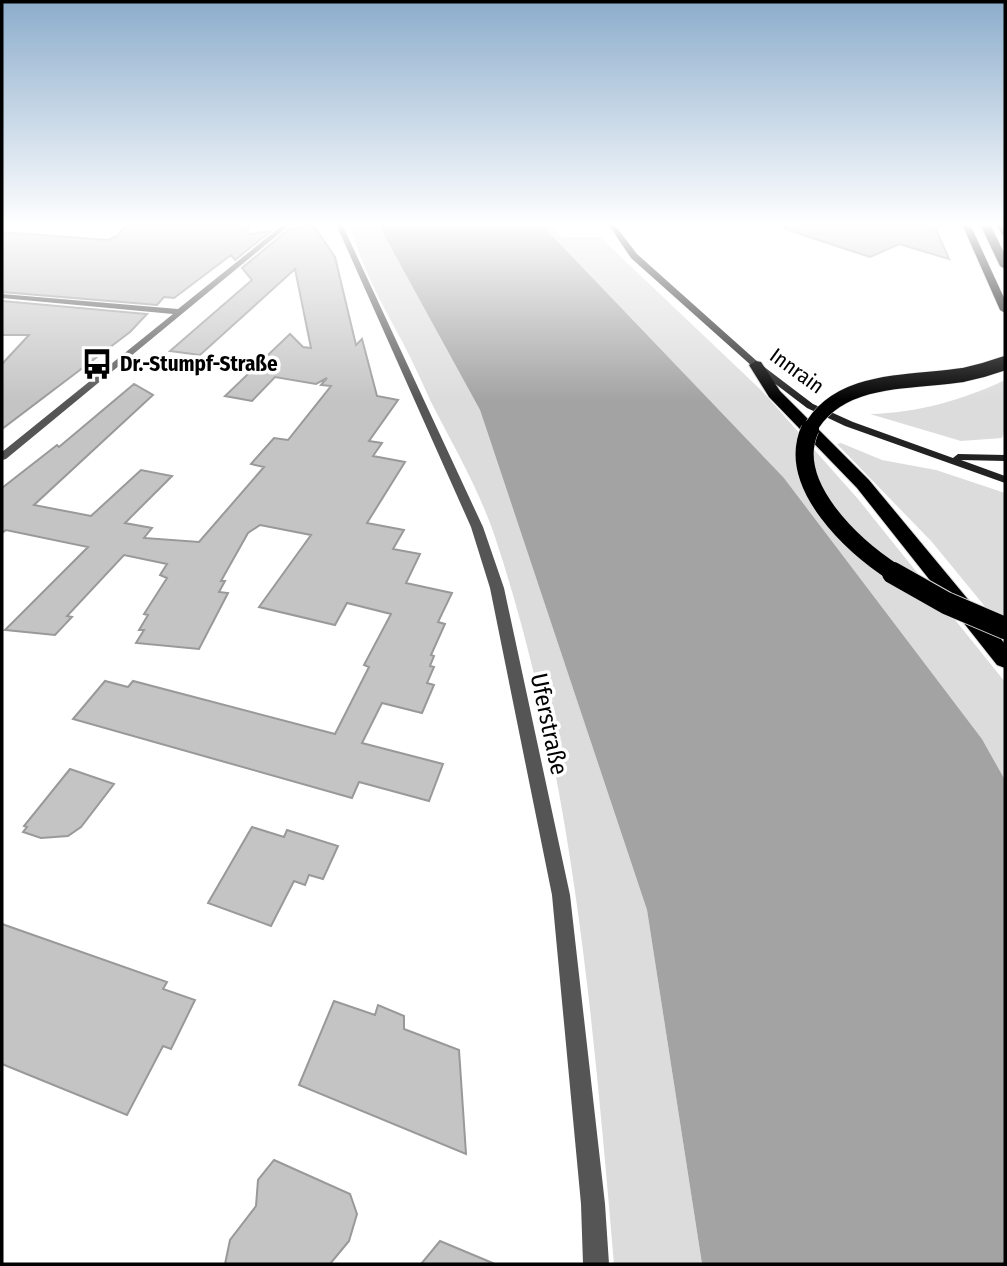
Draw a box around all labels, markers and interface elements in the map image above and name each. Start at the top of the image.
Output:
street label: Innrain [765,343,829,399]
bus stop icon: Dr.-Stumpf-Straße [80,347,114,381]
place label: Dr.-Stumpf-Straße [120,351,278,377]
street label: Uferstraße [525,671,573,777]

